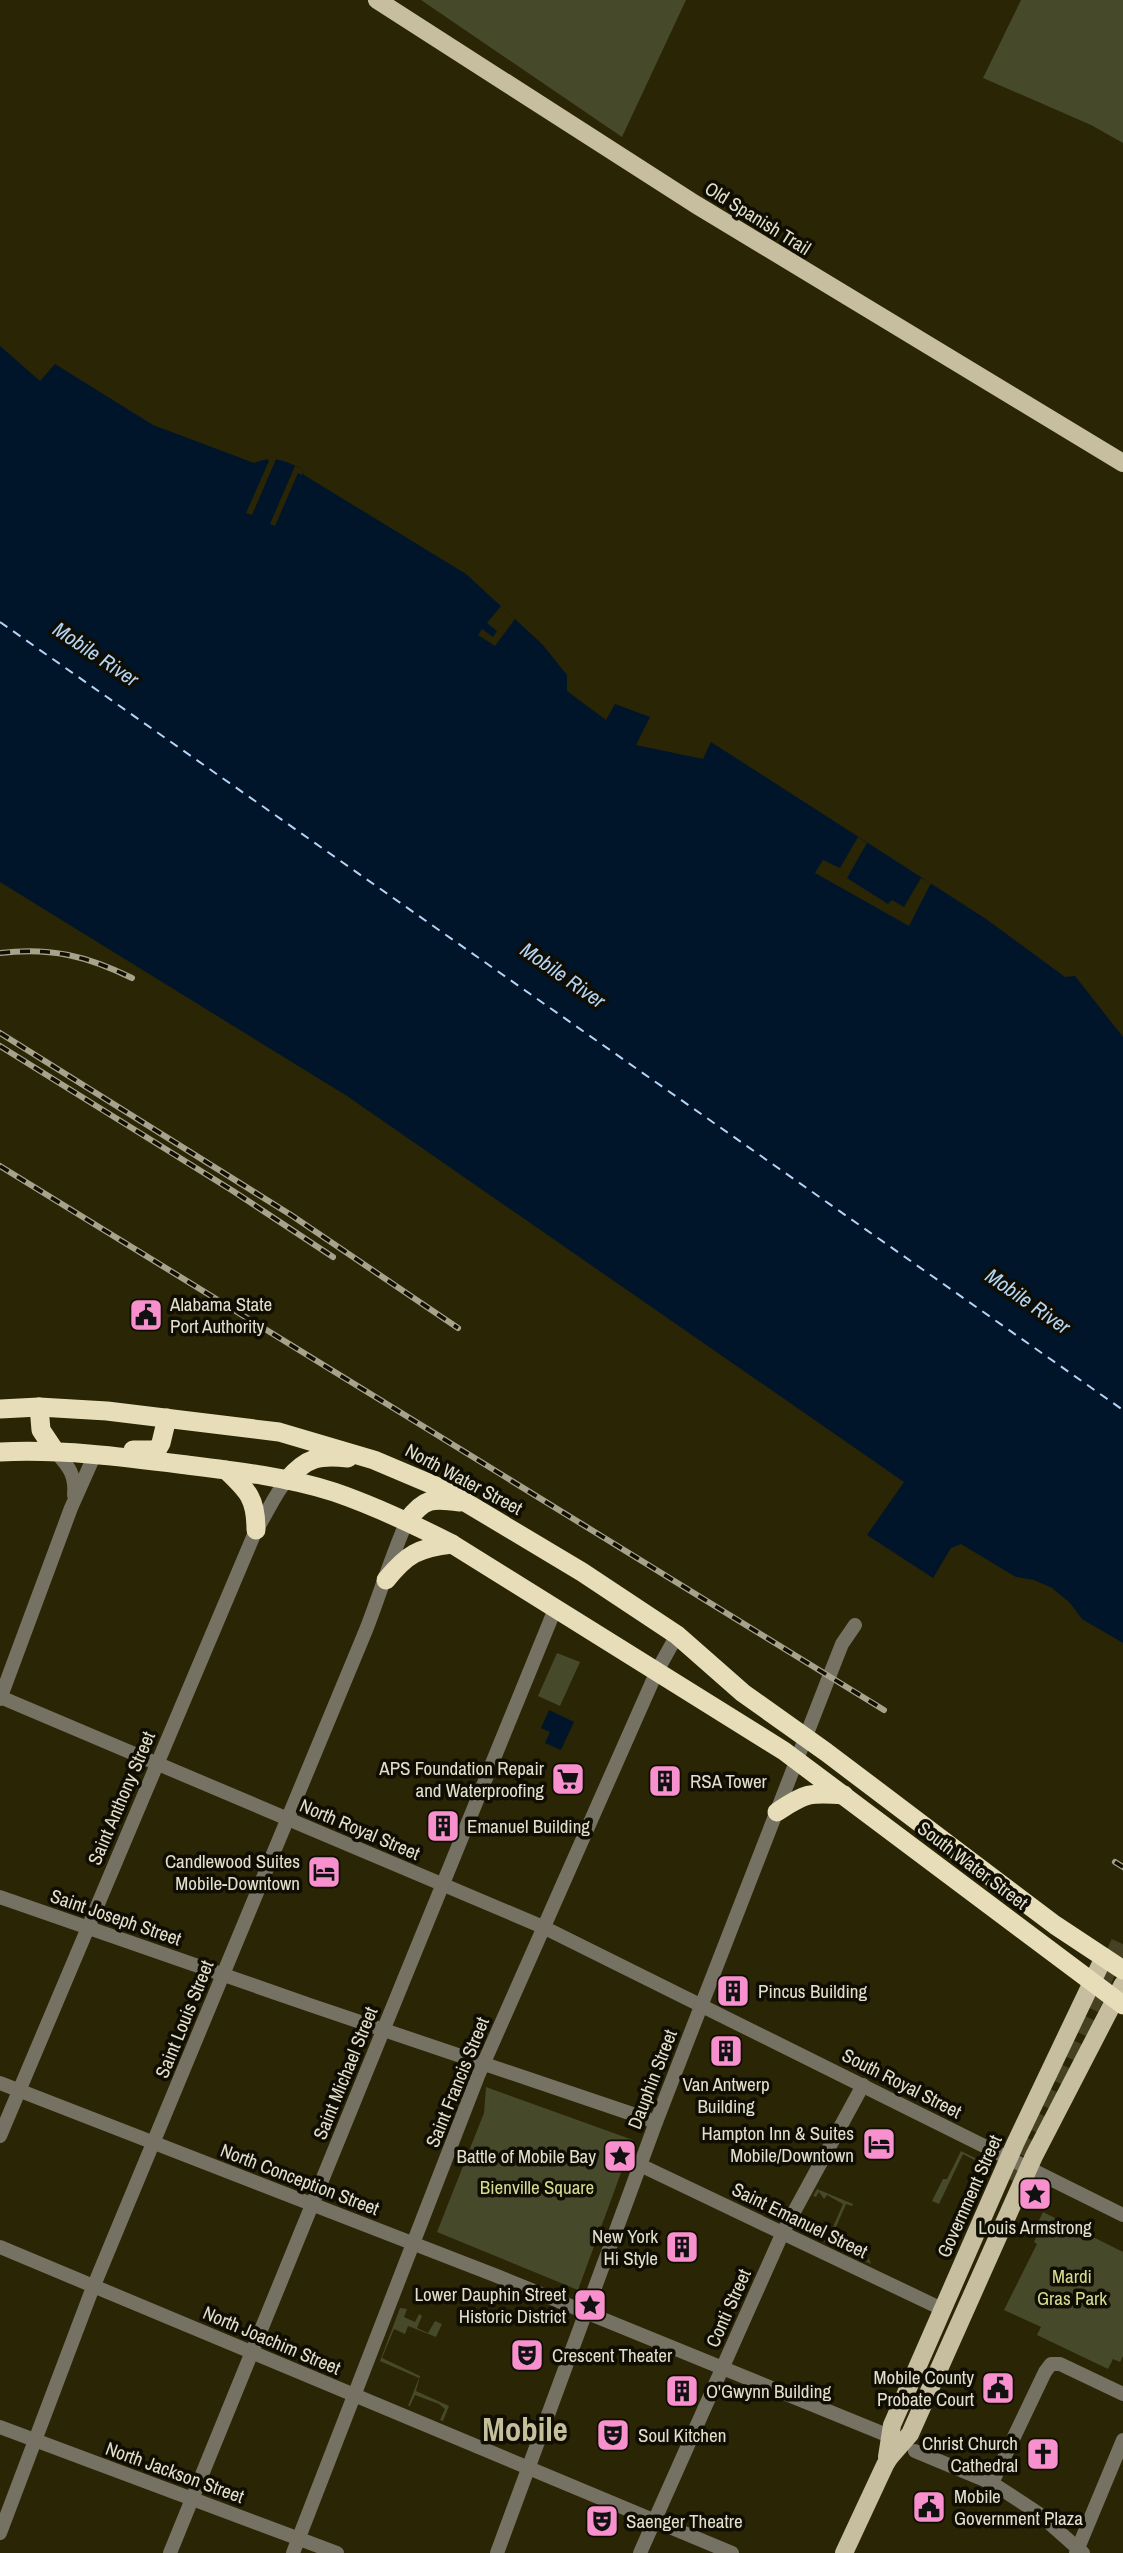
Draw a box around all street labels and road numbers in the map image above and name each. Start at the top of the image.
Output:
street label: Old Spanish Trail [700,175,816,261]
street label: North Water Street [401,1437,528,1521]
street label: Saint Anthony Street [81,1727,161,1869]
street label: North Royal Street [296,1792,425,1866]
street label: South Water Street [912,1815,1034,1915]
street label: Saint Joseph Street [47,1882,186,1952]
street label: Saint Louis Street [149,1956,220,2082]
street label: Saint Michael Street [307,2002,384,2143]
street label: Saint Francis Street [419,2012,495,2151]
street label: Dauphin Street [621,2025,683,2133]
street label: South Royal Street [838,2042,967,2125]
street label: Government Street [930,2130,1008,2261]
street label: North Conception Street [217,2137,384,2221]
street label: Saint Emanuel Street [728,2176,873,2264]
street label: Conti Street [699,2264,757,2351]
street label: North Joachim Street [199,2299,345,2381]
street label: North Jackson Street [102,2435,248,2509]

